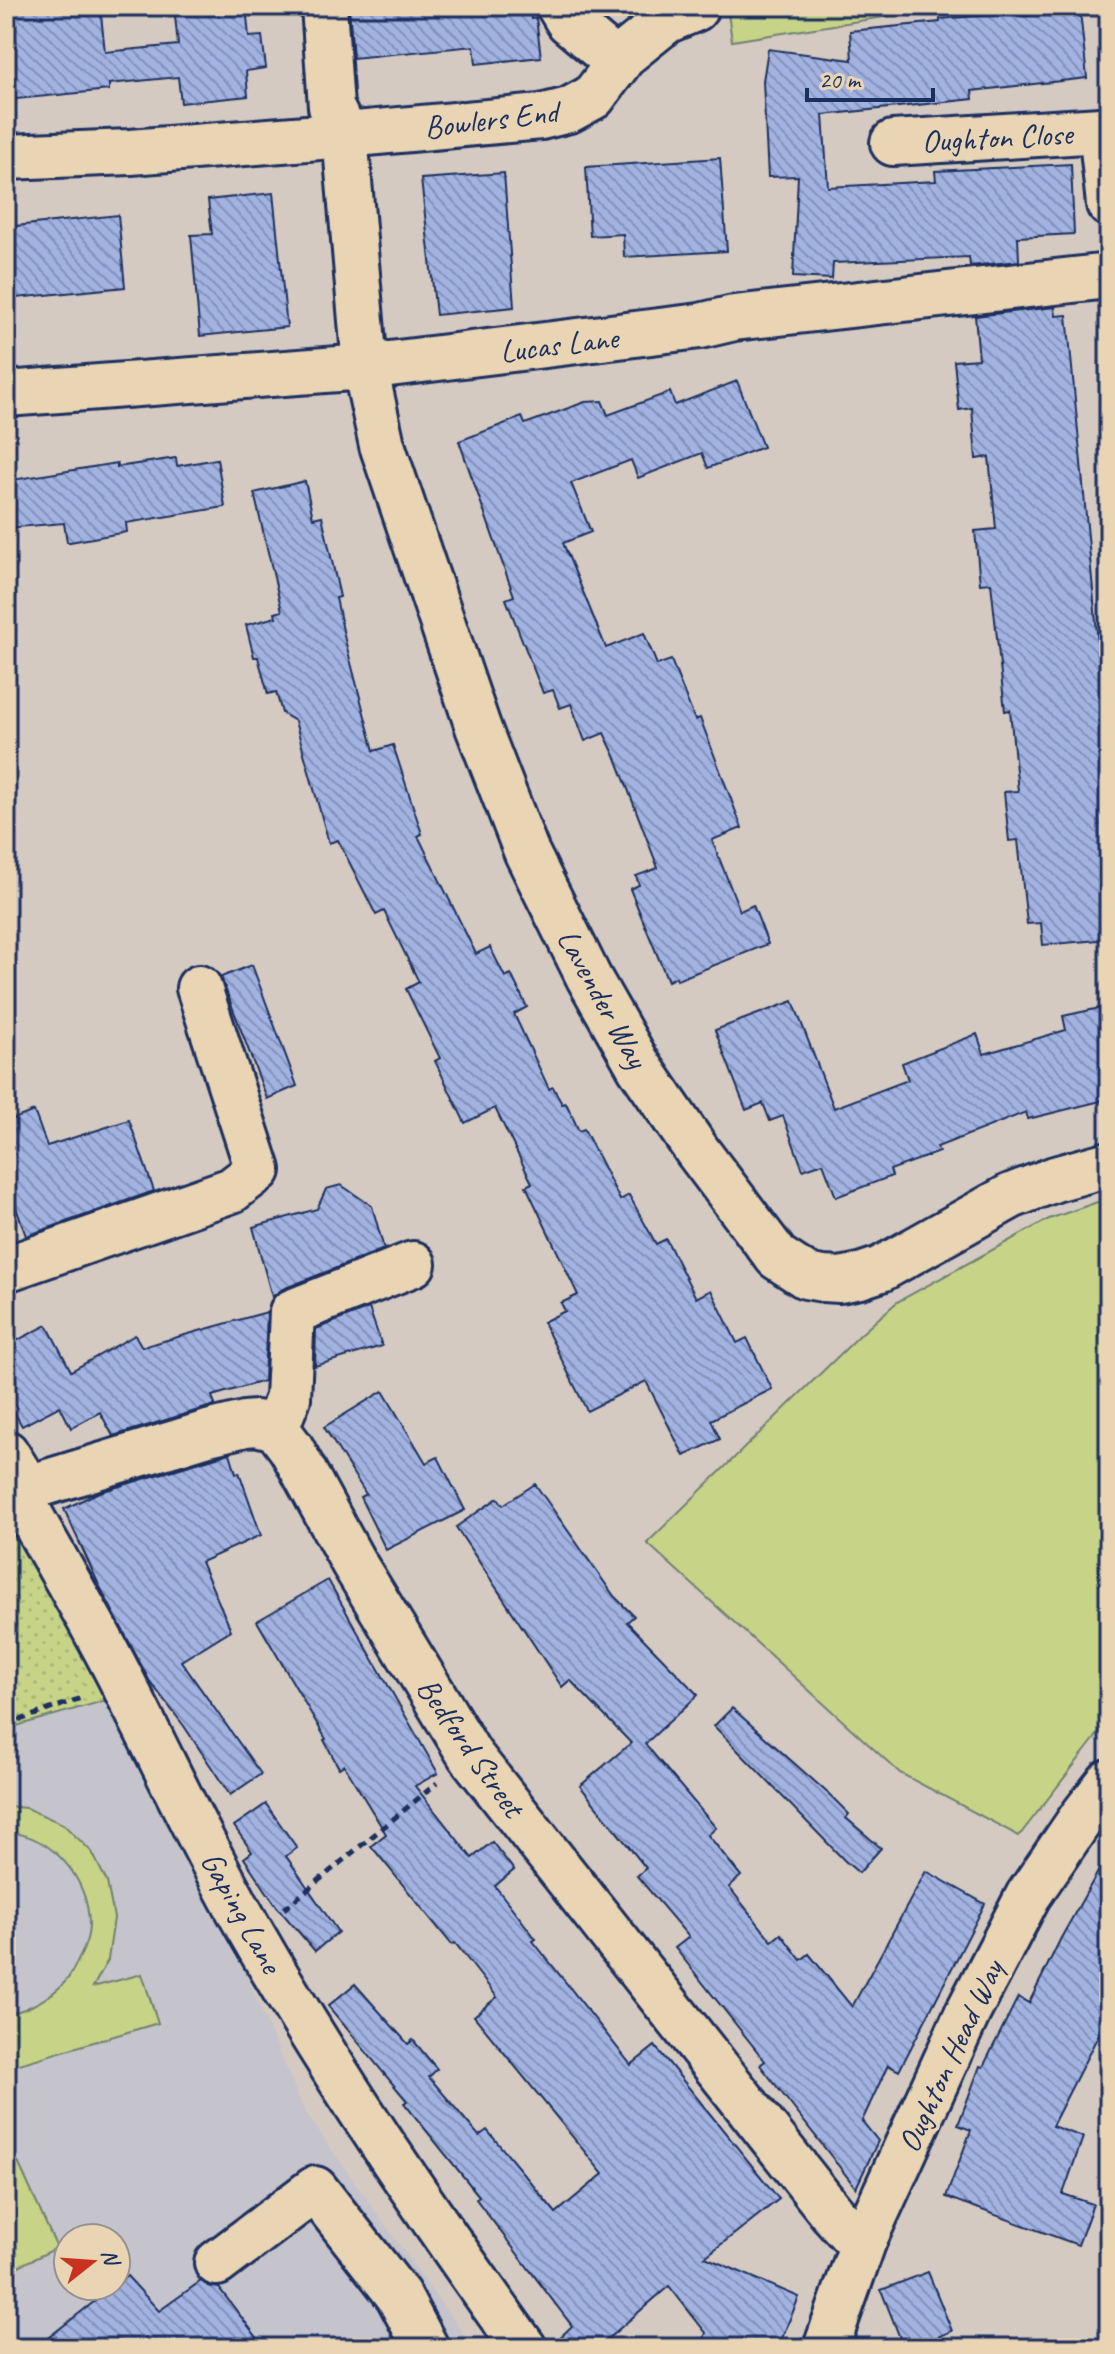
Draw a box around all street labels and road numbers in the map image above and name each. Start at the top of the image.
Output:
street label: Bowlers End [422,90,564,148]
street label: Oughton Close [921,113,1076,162]
street label: Lucas Lane [498,317,623,372]
street label: Lavender Way [548,922,658,1077]
street label: Bedford Street [408,1670,536,1828]
street label: Gaping Lane [191,1844,293,1982]
street label: Oughton Head Way [888,1951,1014,2159]

